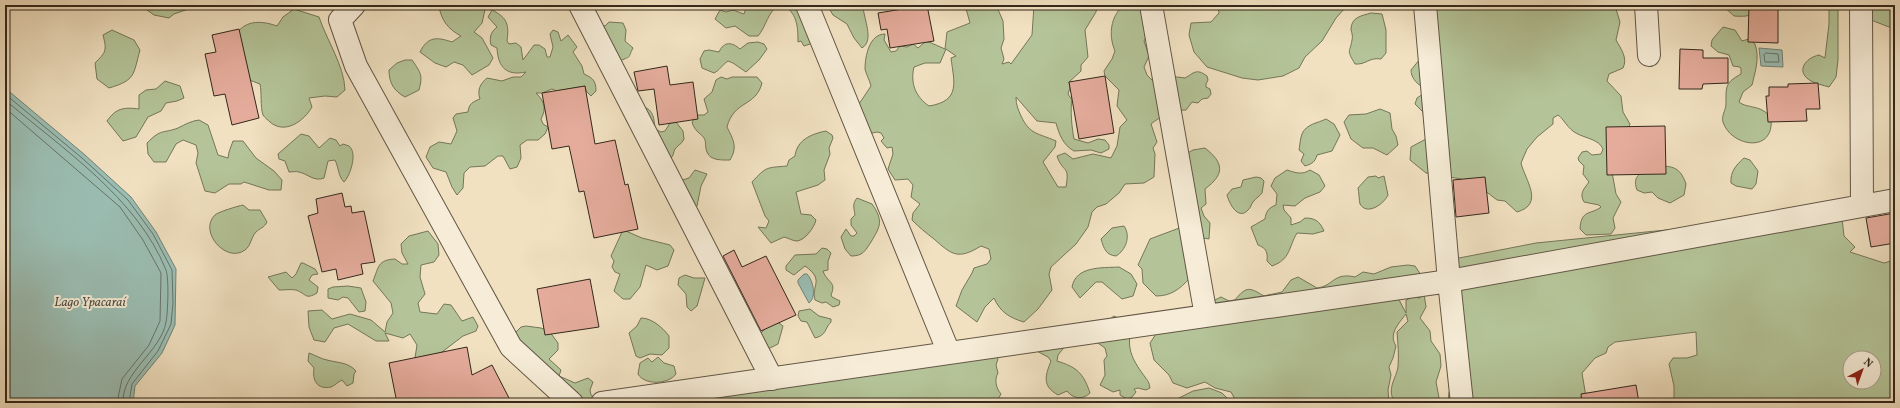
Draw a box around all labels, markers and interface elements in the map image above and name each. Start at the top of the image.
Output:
water label: Lago Ypacaraí [54,294,127,312]
north arrow [1842,350,1882,390]
text: N [1860,355,1876,372]

